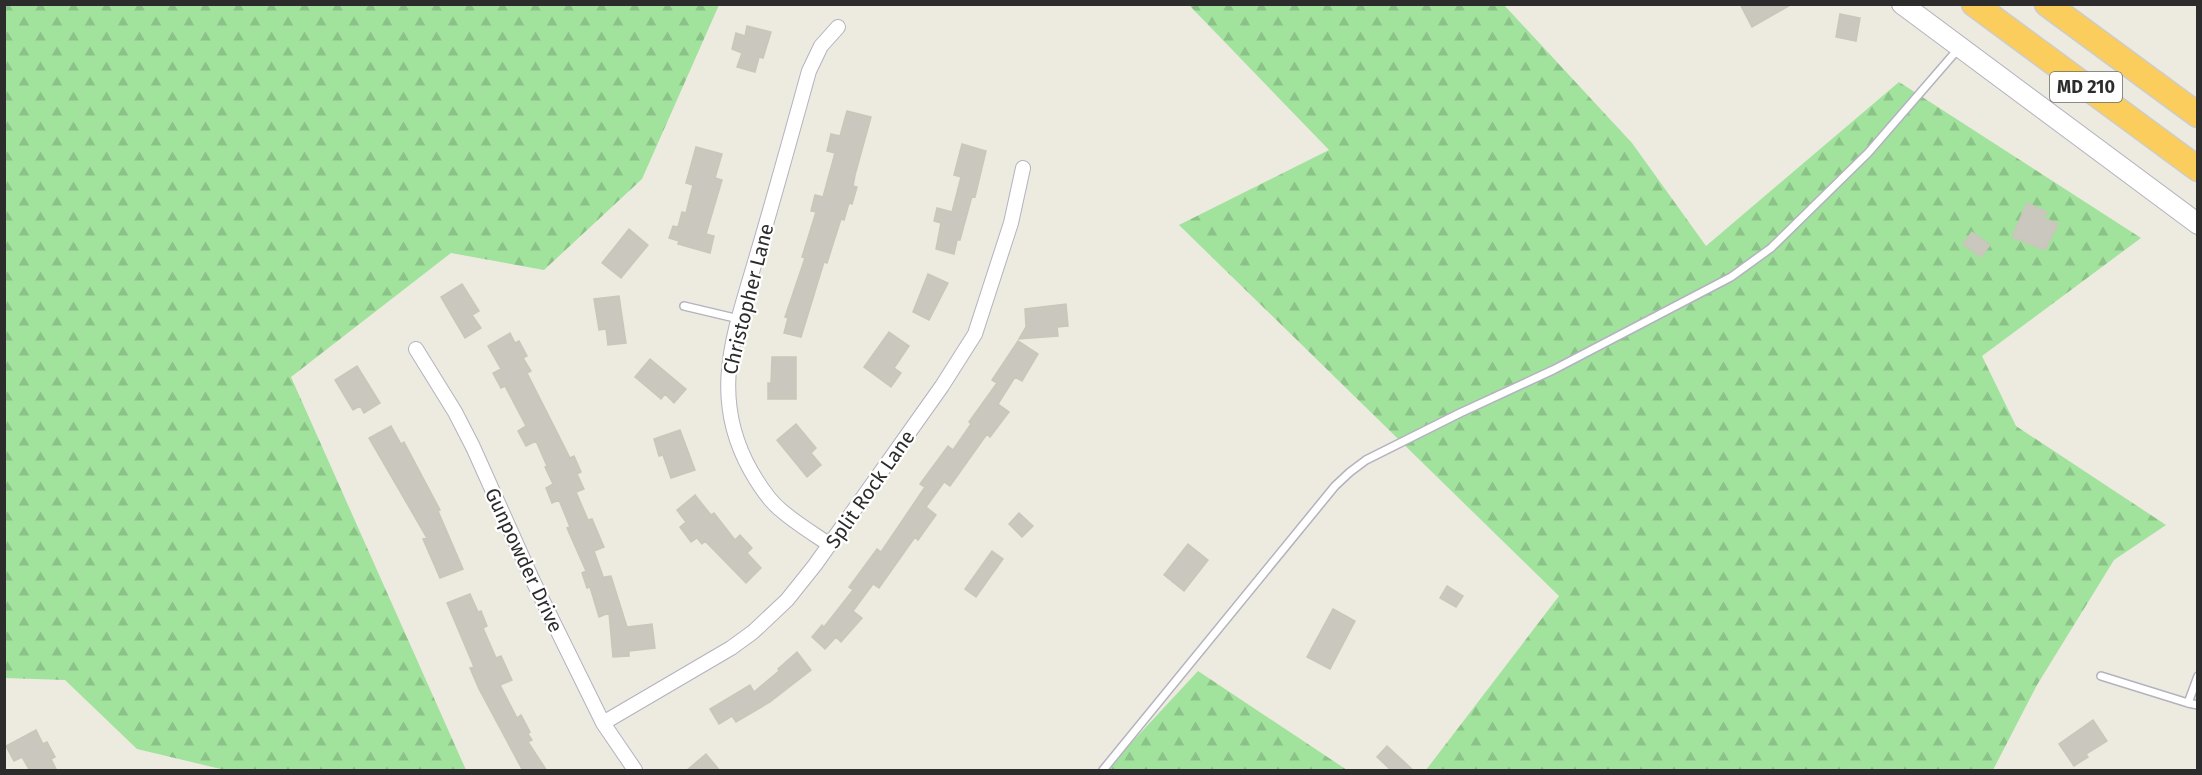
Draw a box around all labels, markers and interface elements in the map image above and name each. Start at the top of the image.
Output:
road number: MD 210 [2050,72,2122,102]
street label: Christopher Lane [718,221,778,377]
street label: Split Rock Lane [820,425,920,553]
street label: Gunpowder Drive [480,484,568,636]

